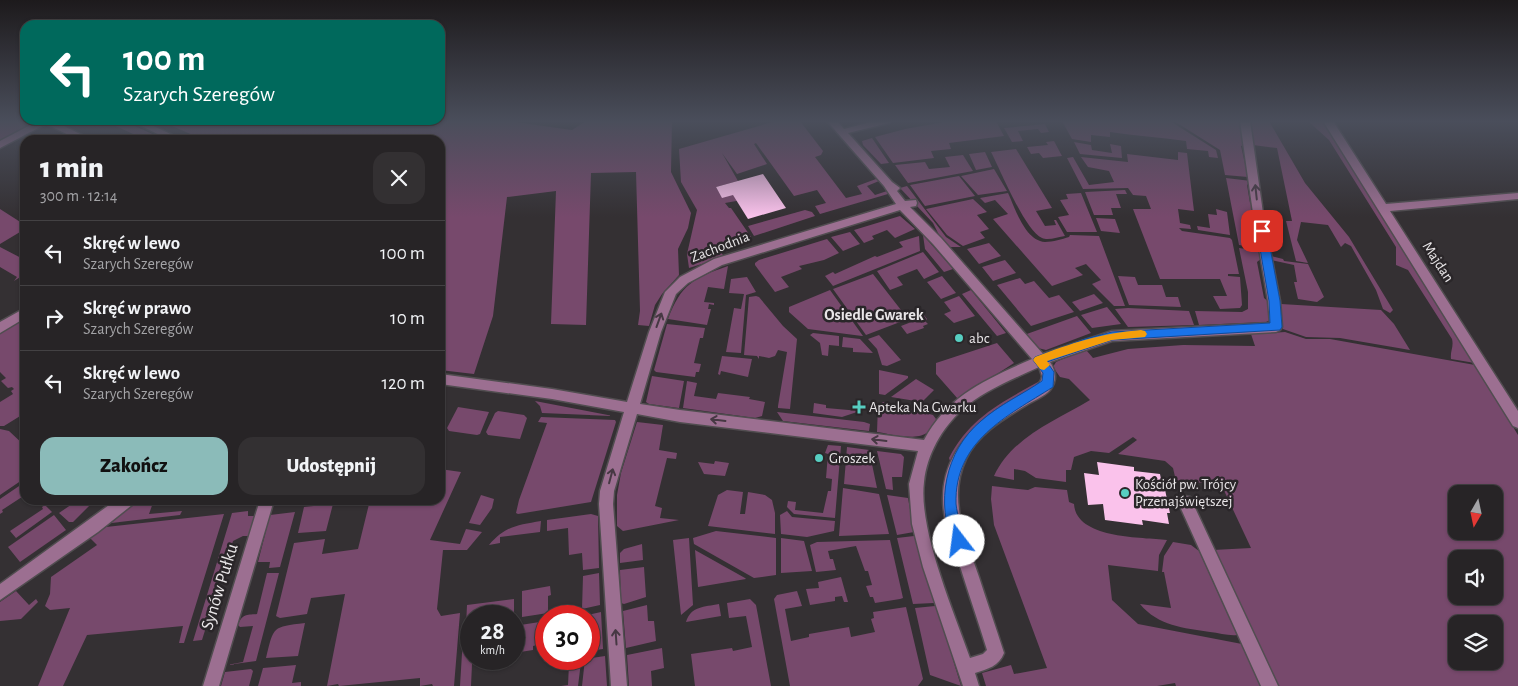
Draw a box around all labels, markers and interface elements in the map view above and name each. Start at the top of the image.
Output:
icon: left [40,40,105,105]
text: 100 m [123,42,206,77]
text: Szarych Szeregów [123,83,275,105]
button: close [373,152,425,204]
text: 1 min [40,153,104,183]
one-way arrow [1251,184,1261,200]
text: 300 m · 12:14 [40,188,118,204]
pin [1241,210,1283,252]
icon: arrive [1248,217,1276,245]
street label: Zachodnia [688,229,752,265]
text: Skręć w lewo [83,234,180,253]
icon: left [40,239,68,267]
street label: Majdan [1419,239,1457,285]
text: 100 m [380,244,425,263]
text: Szarych Szeregów [83,256,193,272]
text: Skręć w prawo [83,299,191,318]
icon: right [40,304,68,332]
district label: Osiedle Gwarek [824,307,924,323]
text: 10 m [390,309,425,328]
one-way arrow [655,313,664,329]
text: Szarych Szeregów [83,321,193,337]
place label: abc [969,331,990,346]
marker: abc [953,332,965,344]
text: Skręć w lewo [83,364,180,383]
icon: left [40,369,68,397]
text: 120 m [381,374,425,393]
text: Szarych Szeregów [83,386,193,402]
place label: Apteka Na Gwarku [869,400,977,415]
marker: Apteka Na Gwarku [853,401,865,413]
one-way arrow [710,415,726,425]
one-way arrow [871,435,887,445]
button: Zakończ [40,437,228,495]
button: Udostępnij [238,437,425,495]
place label: Groszek [829,451,875,466]
marker: Groszek [813,452,825,464]
one-way arrow [607,468,616,484]
place label: Kościół pw. Trójcy Przenajświętszej [1135,477,1237,509]
north arrow [1448,485,1502,540]
map controls [1448,485,1503,670]
marker: Kościół pw. Trójcy Przenajświętszej [1119,487,1131,499]
position arrow [932,514,984,566]
street label: Synów Pułku [198,542,242,632]
button: sound [1448,550,1503,605]
speed limit sign: 30 [535,605,600,670]
button: layers [1448,615,1503,670]
text: 28 [480,619,505,644]
one-way arrow [611,630,620,646]
text: km/h [480,644,505,656]

